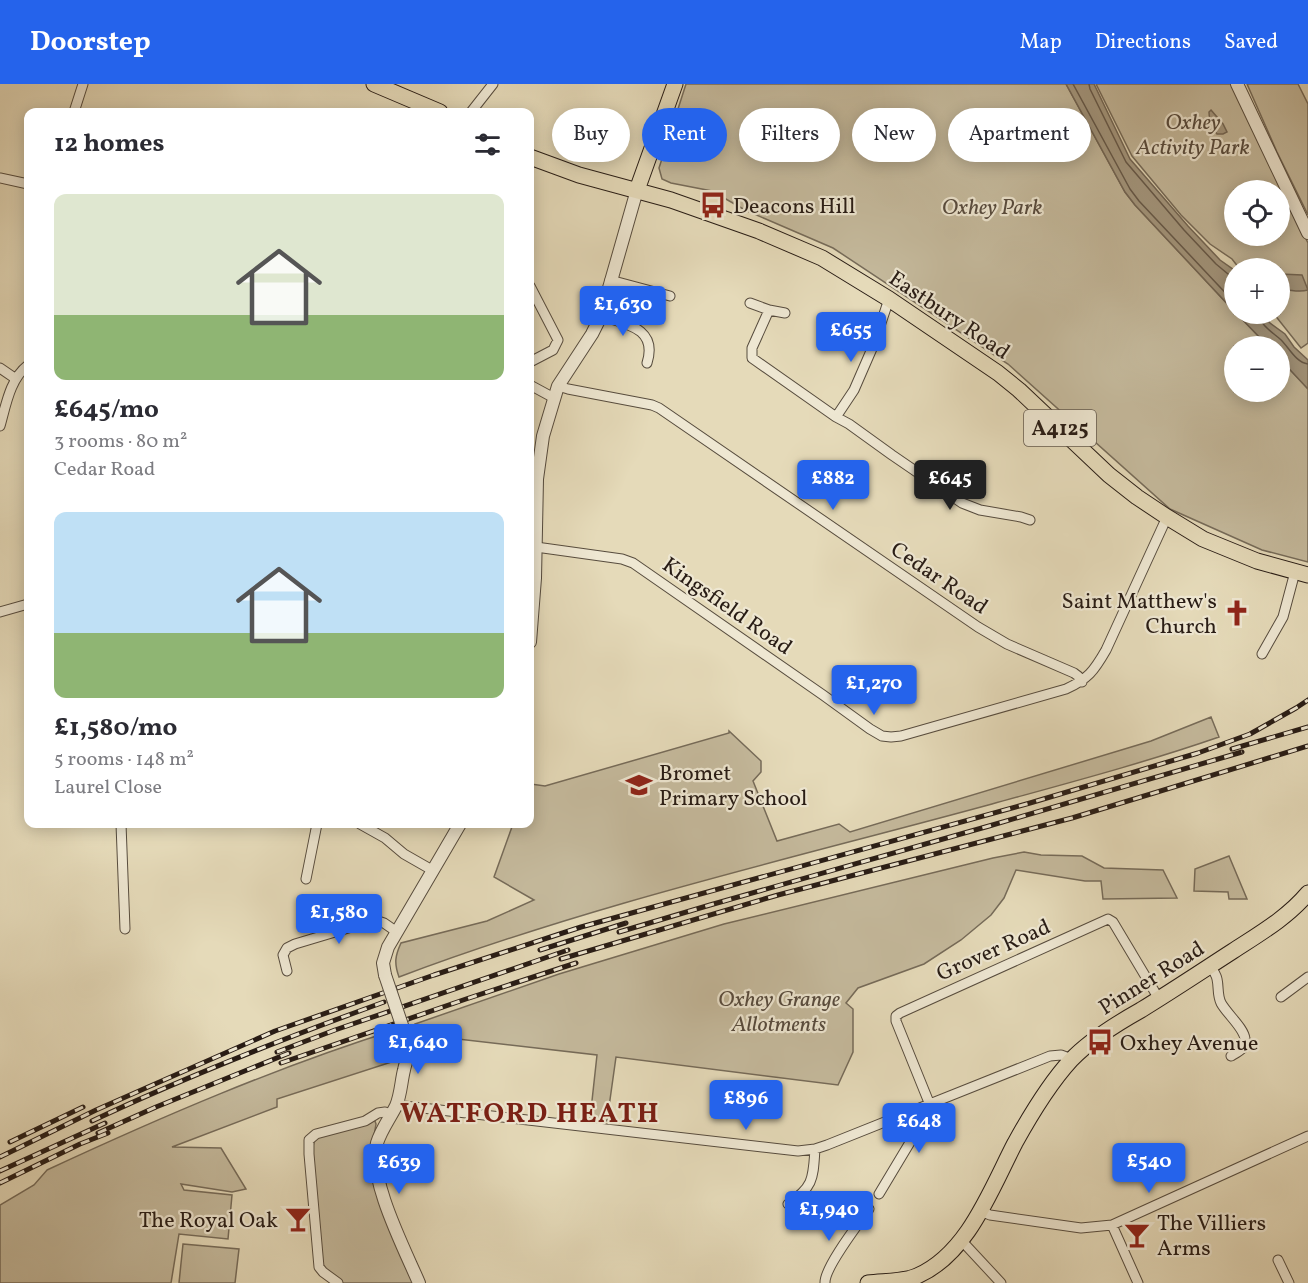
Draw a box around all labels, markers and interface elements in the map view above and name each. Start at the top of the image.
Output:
text: Doorstep [30,23,151,62]
text: Map [1020,28,1062,57]
text: Directions [1095,28,1191,57]
text: Saved [1224,28,1278,57]
chip: Buy [552,108,630,162]
chip: Rent [642,108,727,162]
chip: Filters [739,108,840,162]
chip: New [852,108,936,162]
chip: Apartment [948,108,1091,162]
park label: Oxhey Activity Park [1135,108,1250,164]
text: 12 homes [54,126,165,162]
icon: filters [471,128,504,161]
map controls [1224,180,1290,402]
button: locate [1224,180,1290,246]
bus stop icon: Deacons Hill [698,190,728,220]
place label: Deacons Hill [733,192,855,223]
park label: Oxhey Park [942,193,1042,224]
icon: home [225,233,333,341]
button: + [1224,258,1290,324]
street label: Eastbury Road [882,264,1015,368]
pin: £1,630 [574,286,672,337]
text: £1,630 [594,291,652,319]
pin: £655 [815,312,887,363]
text: £655 [830,317,872,345]
button: − [1224,336,1290,402]
text: £645/mo [54,392,159,428]
road number: A4125 [1024,410,1096,446]
text: 3 rooms · 80 m² [54,428,187,456]
text: Cedar Road [54,456,155,484]
pin: £882 [797,460,869,511]
pin: £645 [914,460,986,511]
text: £882 [811,465,855,493]
text: £645 [928,465,972,493]
street label: Cedar Road [884,535,993,623]
icon: home [225,551,333,659]
street label: Kingsfield Road [655,551,798,664]
place label: Saint Matthew's Church [1062,587,1217,643]
church icon: Saint Matthew's Church [1222,598,1252,628]
pin: £1,270 [825,665,923,716]
text: £1,270 [846,670,902,698]
text: £1,580/mo [54,710,177,746]
text: 5 rooms · 148 m² [54,746,194,774]
place label: Bromet Primary School [659,759,807,815]
school or university icon: Bromet Primary School [624,770,654,800]
text: Laurel Close [54,774,162,802]
pin: £1,580 [290,894,388,945]
text: £1,580 [310,899,368,927]
street label: Grover Road [932,912,1056,990]
street label: Pinner Road [1093,934,1211,1024]
park label: Oxhey Grange Allotments [718,985,840,1041]
pin: £1,640 [369,1024,467,1075]
bus stop icon: Oxhey Avenue [1085,1027,1115,1057]
text: £1,640 [388,1029,448,1057]
place label: Oxhey Avenue [1120,1029,1258,1060]
pin: £896 [710,1080,782,1131]
text: £896 [724,1085,768,1113]
district label: WATFORD HEATH [400,1095,660,1134]
pin: £648 [883,1103,955,1154]
text: £648 [896,1108,942,1136]
pin: £540 [1113,1143,1185,1194]
pin: £639 [363,1144,435,1195]
text: £540 [1126,1148,1172,1176]
text: £639 [377,1149,421,1177]
pin: £1,940 [780,1191,878,1242]
text: £1,940 [799,1196,859,1224]
bar icon: The Royal Oak [283,1204,313,1234]
place label: The Royal Oak [139,1206,278,1237]
place label: The Villiers Arms [1157,1209,1266,1265]
bar icon: The Villiers Arms [1122,1220,1152,1250]

